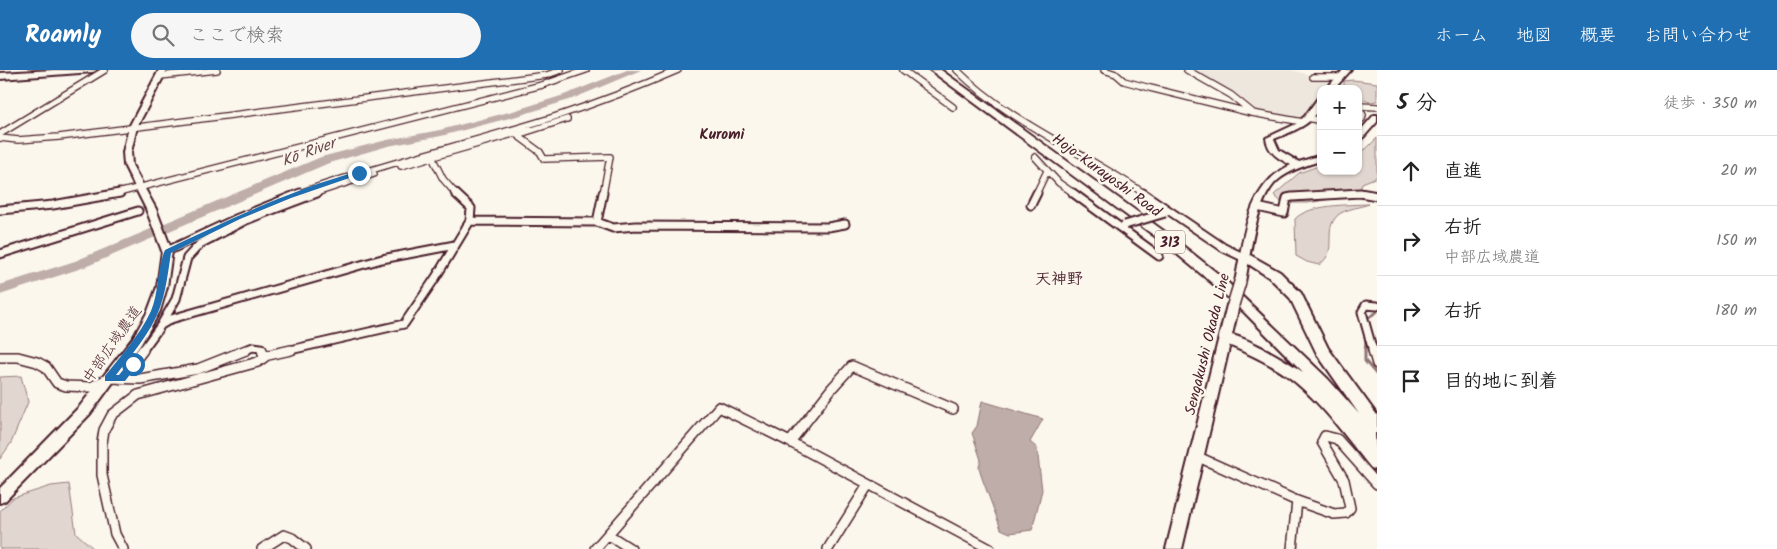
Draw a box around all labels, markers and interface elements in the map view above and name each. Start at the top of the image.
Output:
search box [131,13,481,58]
text: Roamly [25,16,101,55]
icon: search [149,21,177,49]
text: ここで検索 [189,21,284,51]
text: ホーム [1435,22,1488,51]
text: 地図 [1516,22,1552,51]
text: 概要 [1580,22,1616,51]
text: お問い合わせ [1644,22,1752,51]
map controls [1317,85,1362,175]
button: + [1317,85,1362,130]
text: 5 分 [1397,87,1437,120]
text: 徒歩 · 350 m [1663,91,1757,116]
district label: Kuromi [700,123,745,147]
street label: Hojo-Kurayoshi Road [1047,128,1167,224]
water label: Kō River [278,130,342,174]
button: − [1317,130,1362,175]
icon: ahead [1397,157,1425,185]
text: 直進 [1444,157,1482,187]
text: 20 m [1721,158,1757,183]
route end [348,162,371,185]
text: 右折 [1444,213,1482,243]
icon: right [1397,227,1425,255]
text: 150 m [1716,228,1757,253]
road number: 313 [1155,230,1185,253]
text: 中部広域農道 [1444,245,1540,270]
district label: 天神野 [1035,267,1083,292]
street label: Sengakushi Okada Line [1179,271,1237,418]
icon: right [1397,297,1425,325]
text: 右折 [1444,297,1482,327]
text: 180 m [1715,298,1757,323]
street label: 中部広域農道 [77,301,148,388]
route start [122,353,145,376]
icon: arrive [1397,367,1425,395]
text: 目的地に到着 [1444,367,1558,397]

